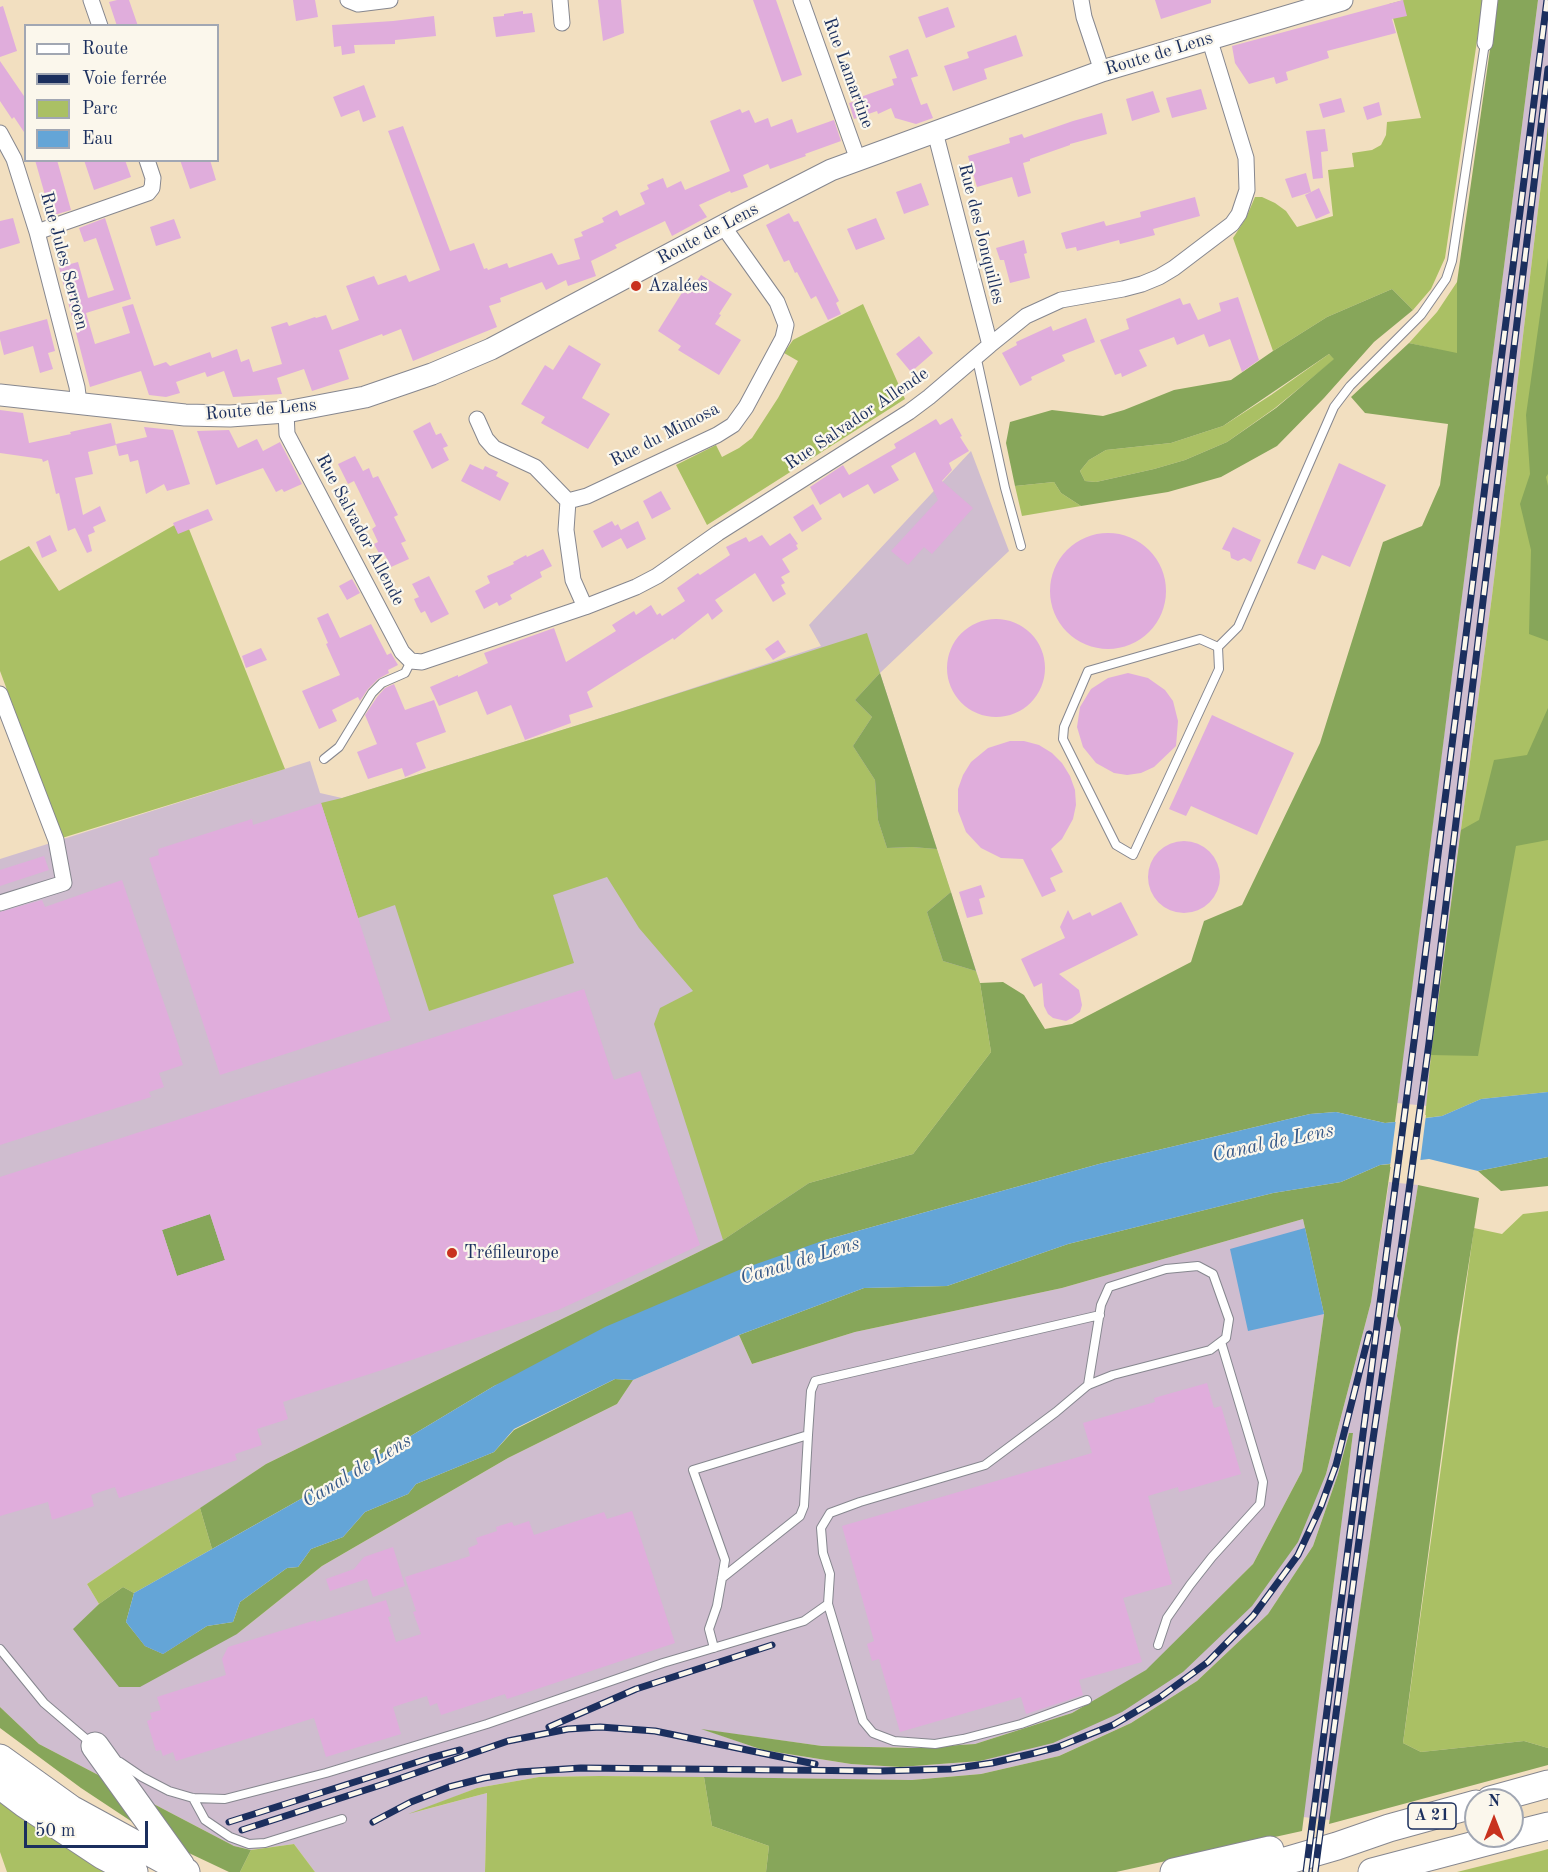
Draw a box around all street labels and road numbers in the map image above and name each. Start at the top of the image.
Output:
street label: Rue Lamartine [818,15,878,131]
street label: Route de Lens [1102,27,1216,81]
street label: Rue des Jonquilles [953,162,1009,306]
street label: Rue Jules Serroen [35,189,93,333]
street label: Route de Lens [654,198,762,270]
street label: Rue Salvador Allende [781,363,933,475]
street label: Route de Lens [204,394,318,426]
street label: Rue du Mimosa [607,398,723,472]
street label: Rue Salvador Allende [311,451,409,609]
road number: A 21 [1408,1803,1456,1829]

